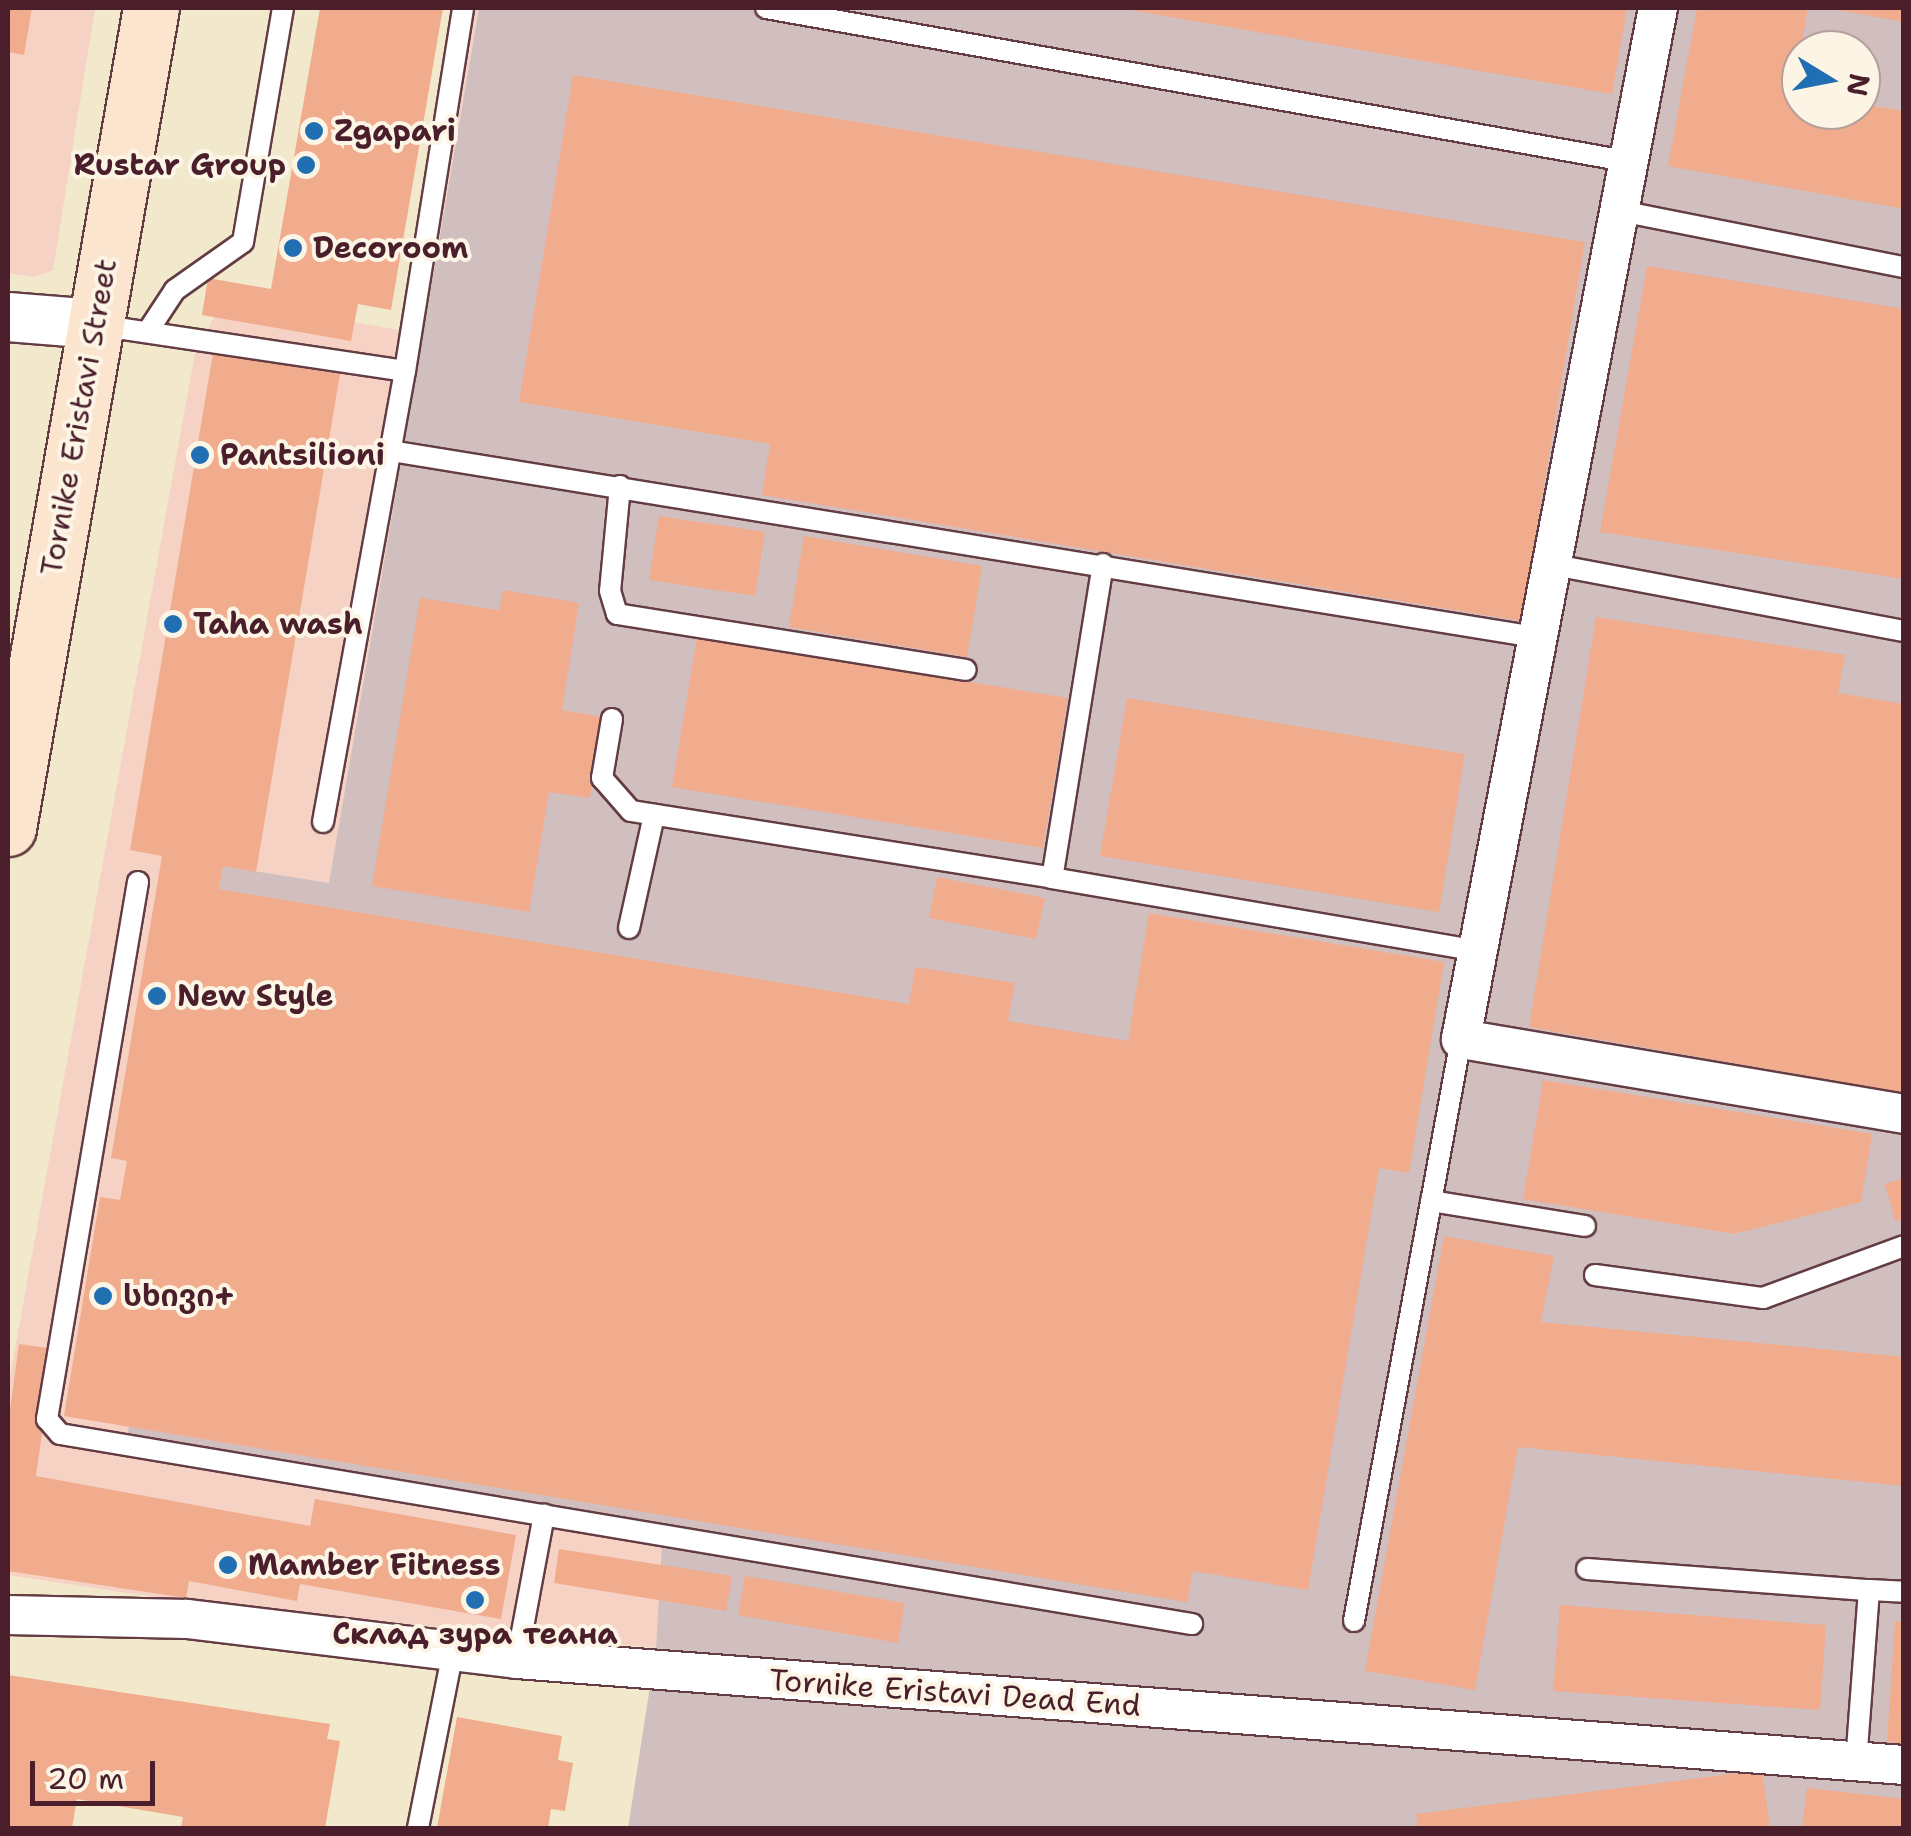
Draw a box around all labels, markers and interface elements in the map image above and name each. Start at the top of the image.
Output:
north arrow [1781,30,1881,130]
text: N [1838,71,1879,99]
place label: Zgapari [334,113,456,149]
marker: Zgapari [303,120,325,142]
place label: Rustar Group [73,147,286,183]
marker: Rustar Group [295,154,317,176]
place label: Decoroom [313,230,468,266]
marker: Decoroom [282,237,304,259]
street label: Tornike Eristavi Street [33,256,125,578]
place label: Pantsilioni [220,437,385,473]
marker: Pantsilioni [189,444,211,466]
place label: Taha wash [193,606,363,642]
marker: Taha wash [162,613,184,635]
place label: New Style [177,978,333,1014]
marker: New Style [146,985,168,1007]
place label: სხივი+ [123,1278,235,1314]
marker: სხივი+ [92,1285,114,1307]
place label: Mamber Fitness [248,1547,501,1583]
marker: Mamber Fitness [217,1554,239,1576]
marker: Склад зура теана [464,1589,486,1611]
place label: Склад зура теана [332,1616,618,1652]
street label: Tornike Eristavi Dead End [768,1662,1142,1724]
scale bar [35,1741,160,1803]
text: 20 m [47,1758,124,1799]

